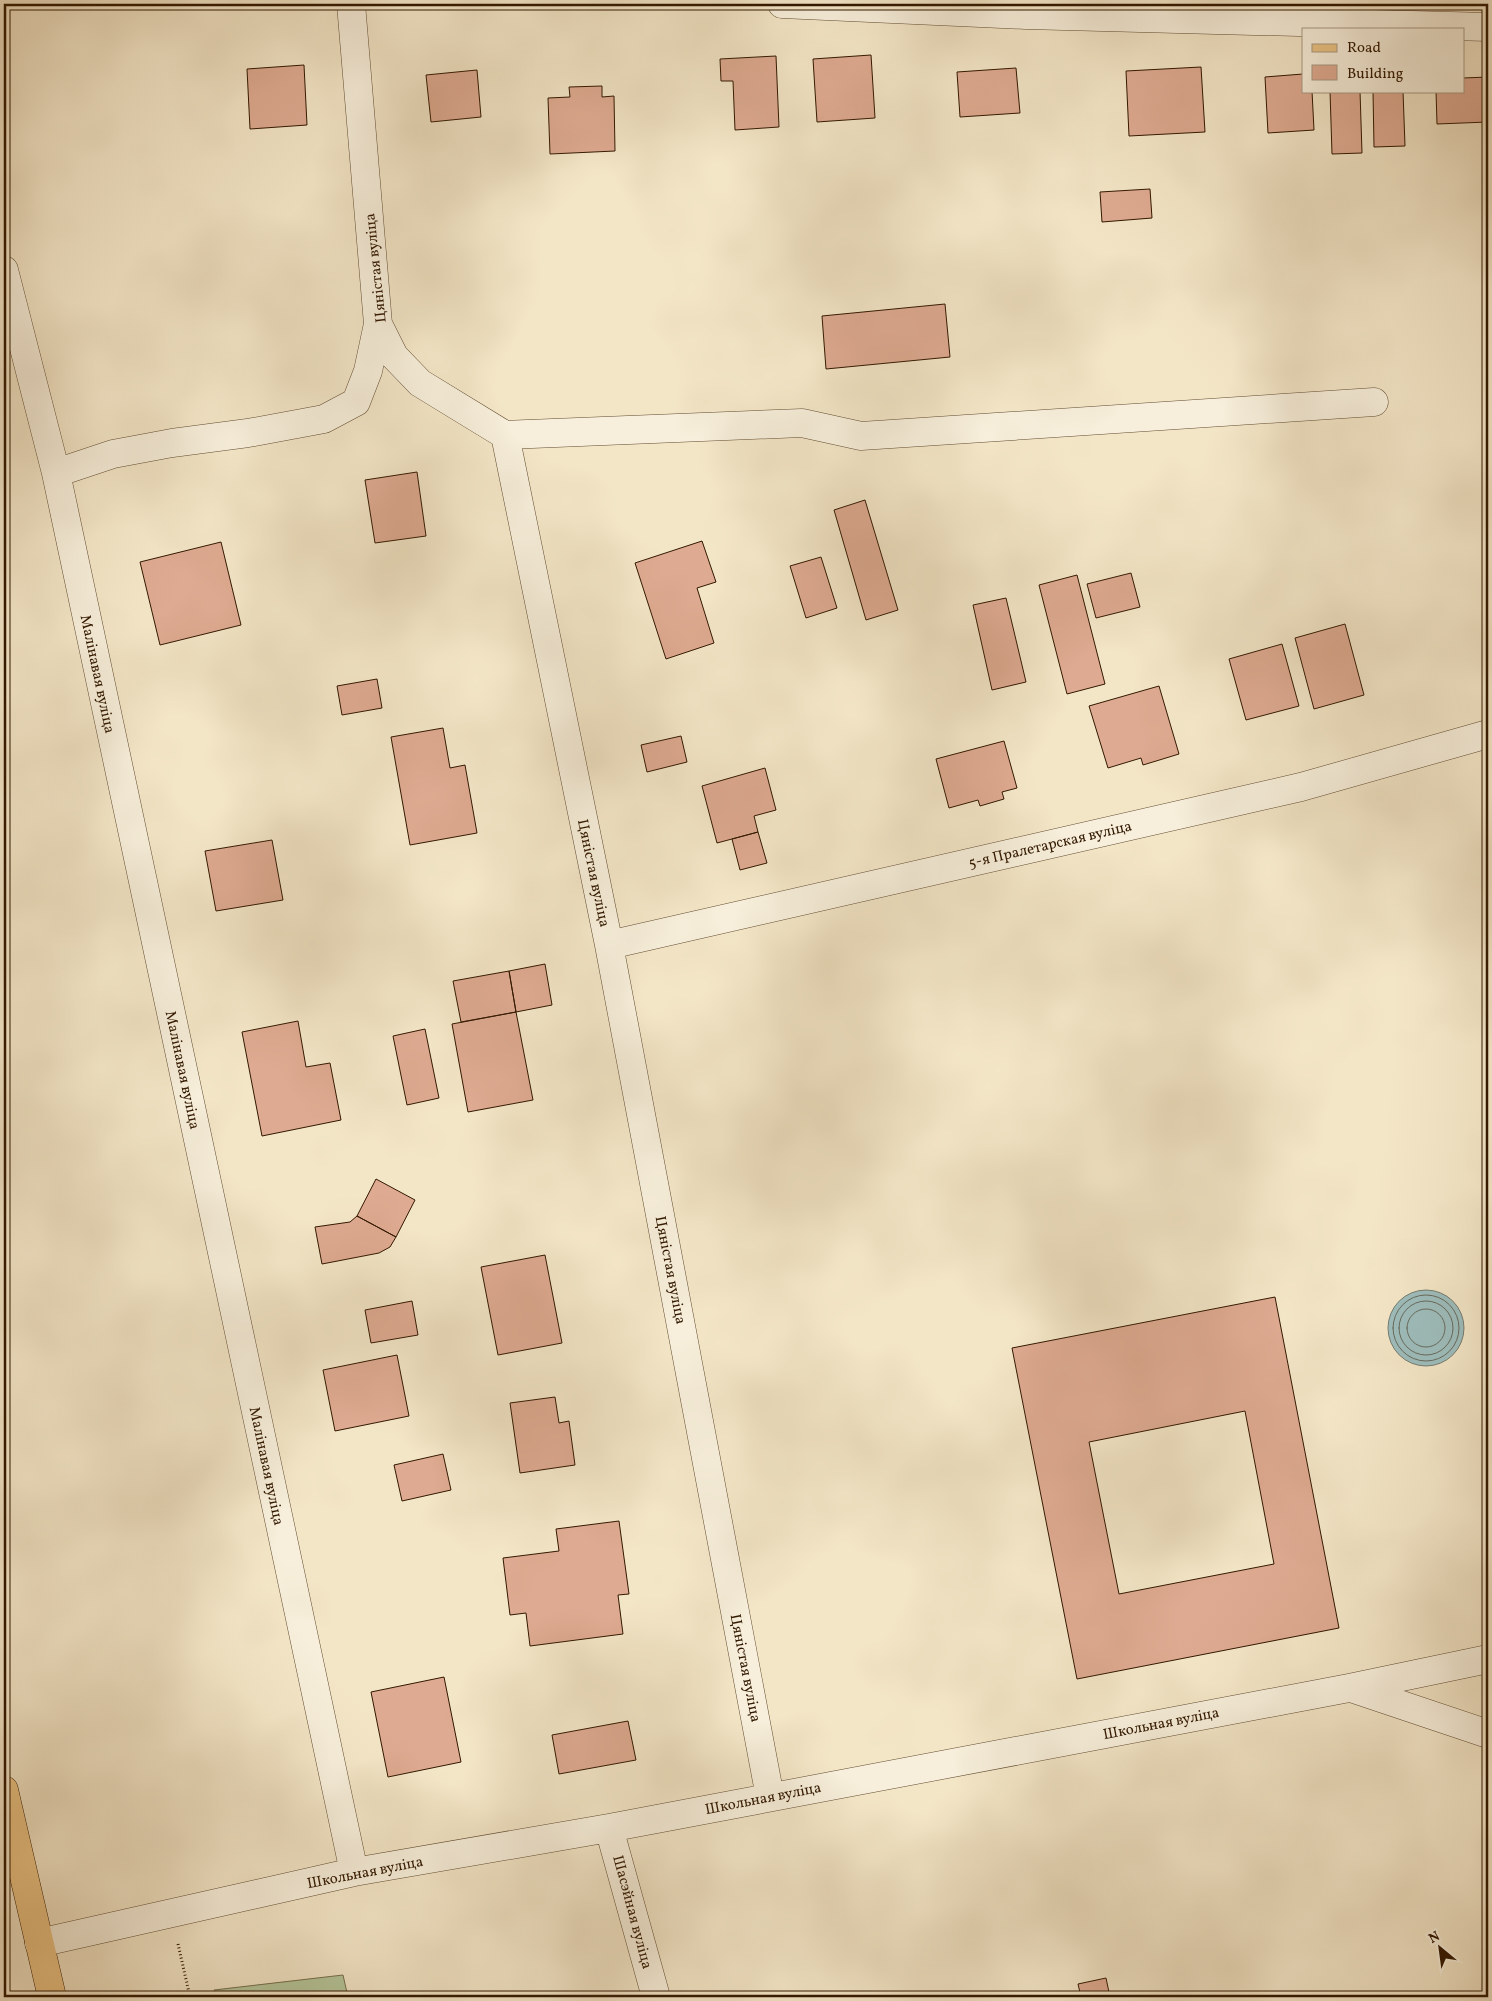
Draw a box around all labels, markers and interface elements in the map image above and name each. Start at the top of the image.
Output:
legend [1302,28,1464,92]
text: Road [1347,38,1381,59]
text: Building [1347,64,1404,85]
street label: Цяністая вуліца [360,212,393,324]
street label: Малінавая вуліца [74,613,119,736]
street label: 5-я Пралетарская вуліца [967,816,1134,874]
street label: Цяністая вуліца [571,817,614,929]
street label: Малінавая вуліца [159,1009,204,1132]
street label: Цяністая вуліца [649,1214,690,1326]
street label: Малінавая вуліца [243,1405,288,1528]
street label: Цяністая вуліца [724,1612,765,1724]
street label: Школьная вуліца [1101,1703,1221,1746]
street label: Школьная вуліца [703,1778,823,1821]
street label: Школьная вуліца [305,1852,425,1895]
street label: Шасэйная вуліца [606,1853,657,1972]
north arrow [1414,1924,1464,1974]
text: N [1425,1927,1443,1949]

